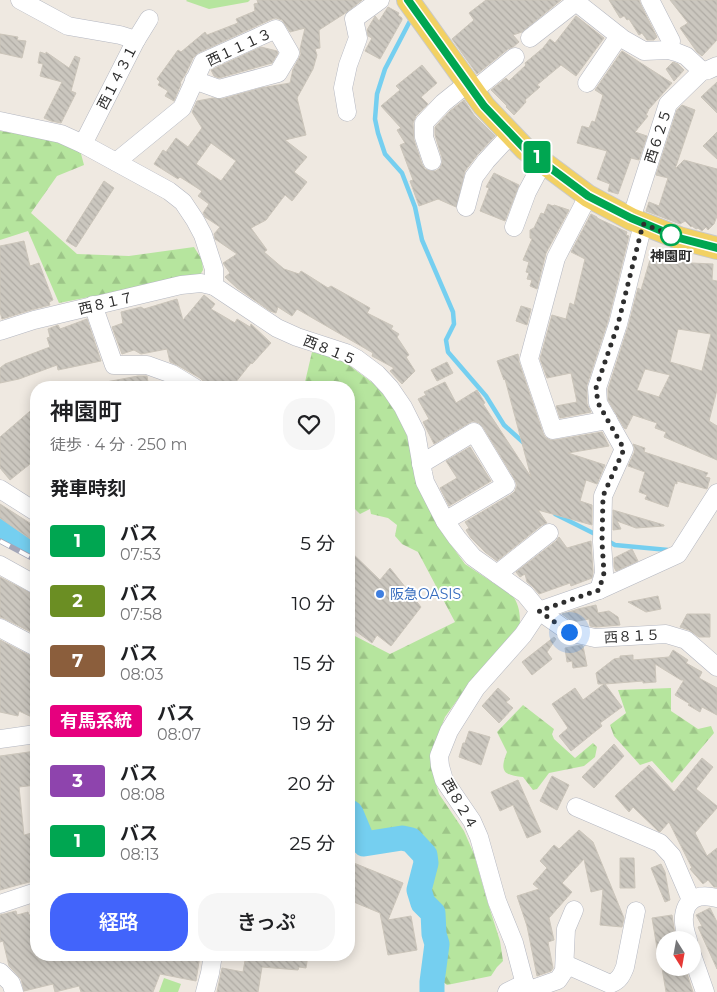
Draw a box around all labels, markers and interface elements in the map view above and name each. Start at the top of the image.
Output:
street label: 西１１１３ [203,24,275,70]
street label: 西１４３１ [93,42,141,112]
street label: 西６２５ [641,107,675,165]
line badge: 1 [521,141,553,173]
text: 1 [533,146,541,168]
marker: 神園町 [660,224,682,246]
place label: 神園町 [650,247,692,265]
street label: 西８１７ [77,288,135,318]
street label: 西８１５ [301,331,359,369]
text: 神園町 [50,397,122,426]
button: heart [283,398,335,450]
text: 徒歩 · 4 分 · 250 m [50,435,188,454]
text: 発車時刻 [50,477,126,500]
text: バス [120,522,158,545]
text: 1 [74,530,81,552]
text: 5 分 [300,532,335,555]
text: 07:53 [120,545,161,564]
text: バス [120,582,158,605]
place label: 阪急OASIS [390,585,461,603]
marker: 阪急OASIS [374,588,386,600]
text: 2 [72,590,83,612]
text: 10 分 [292,592,335,615]
text: 07:58 [120,605,162,624]
your location [557,620,582,645]
street label: 西８１５ [604,626,660,646]
text: バス [120,642,158,665]
text: 7 [72,650,83,672]
text: 15 分 [293,652,335,675]
text: 08:03 [120,665,164,684]
text: バス [157,702,195,725]
text: 有馬系統 [60,710,132,732]
text: 19 分 [293,712,335,735]
text: 08:07 [157,725,201,744]
text: バス [120,762,158,785]
text: 3 [72,770,83,792]
text: 20 分 [288,772,335,795]
street label: 西８２４ [438,775,482,833]
text: 08:08 [120,785,165,804]
text: バス [120,822,158,845]
text: 1 [74,830,81,852]
text: 25 分 [289,832,335,855]
text: 08:13 [120,845,159,864]
button: 経路 [50,893,188,951]
button: きっぷ [198,893,335,951]
north arrow [656,931,701,976]
map controls [656,931,701,976]

